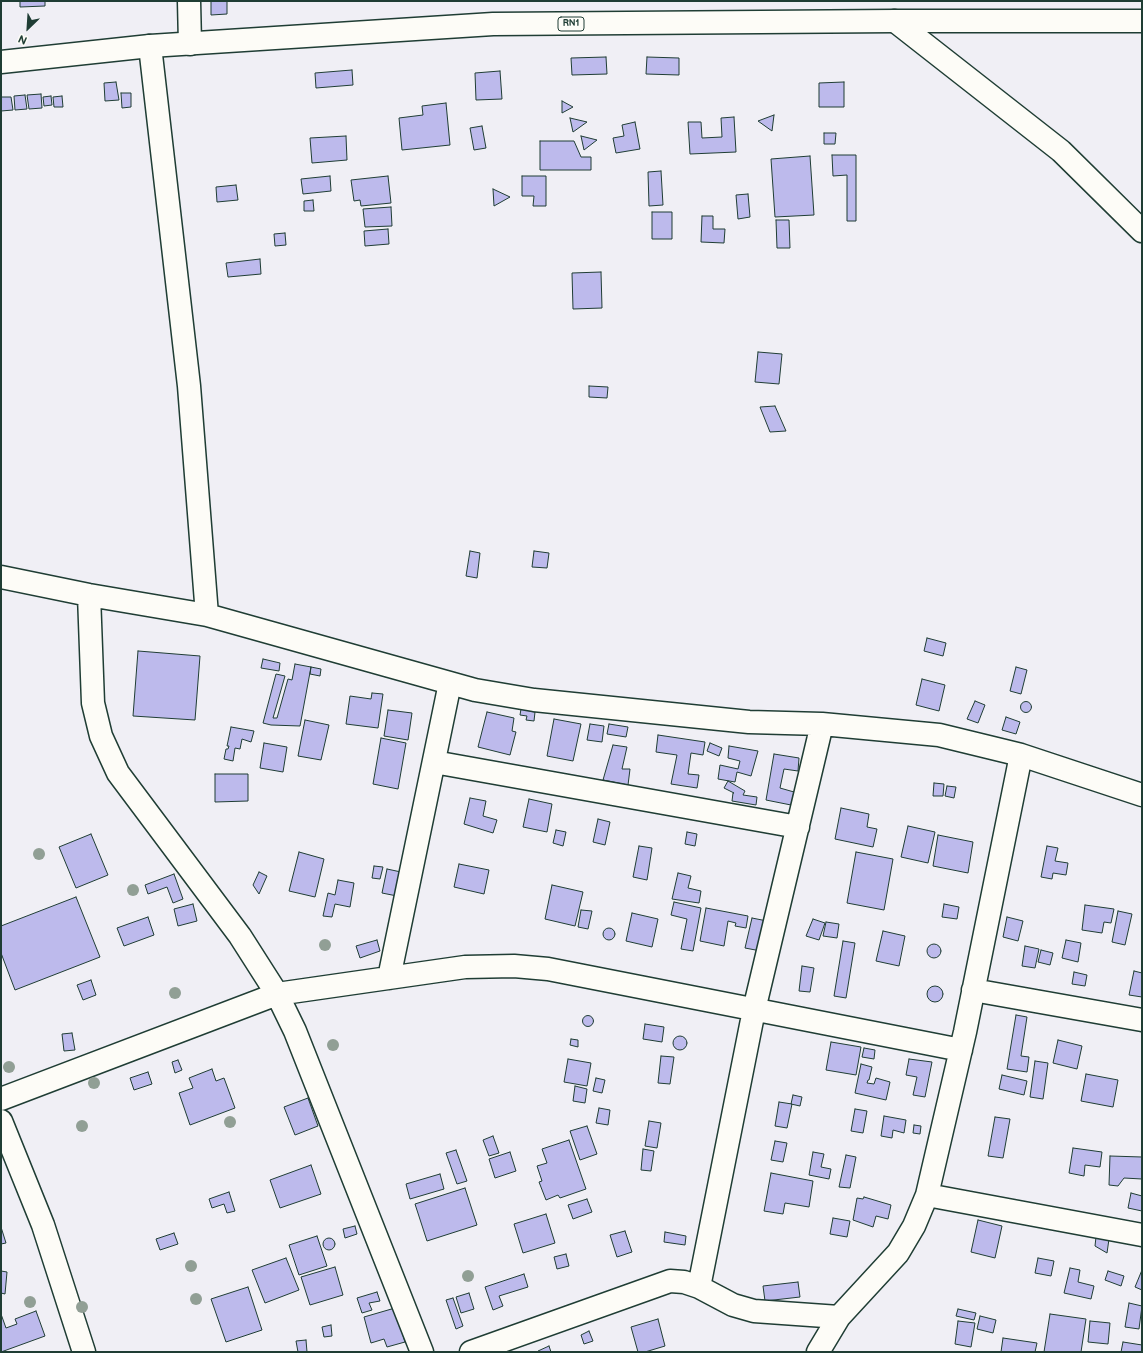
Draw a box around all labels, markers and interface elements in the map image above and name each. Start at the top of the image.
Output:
north arrow [8,8,48,48]
road number: RN1 [558,17,584,31]
text: N [16,32,29,47]

